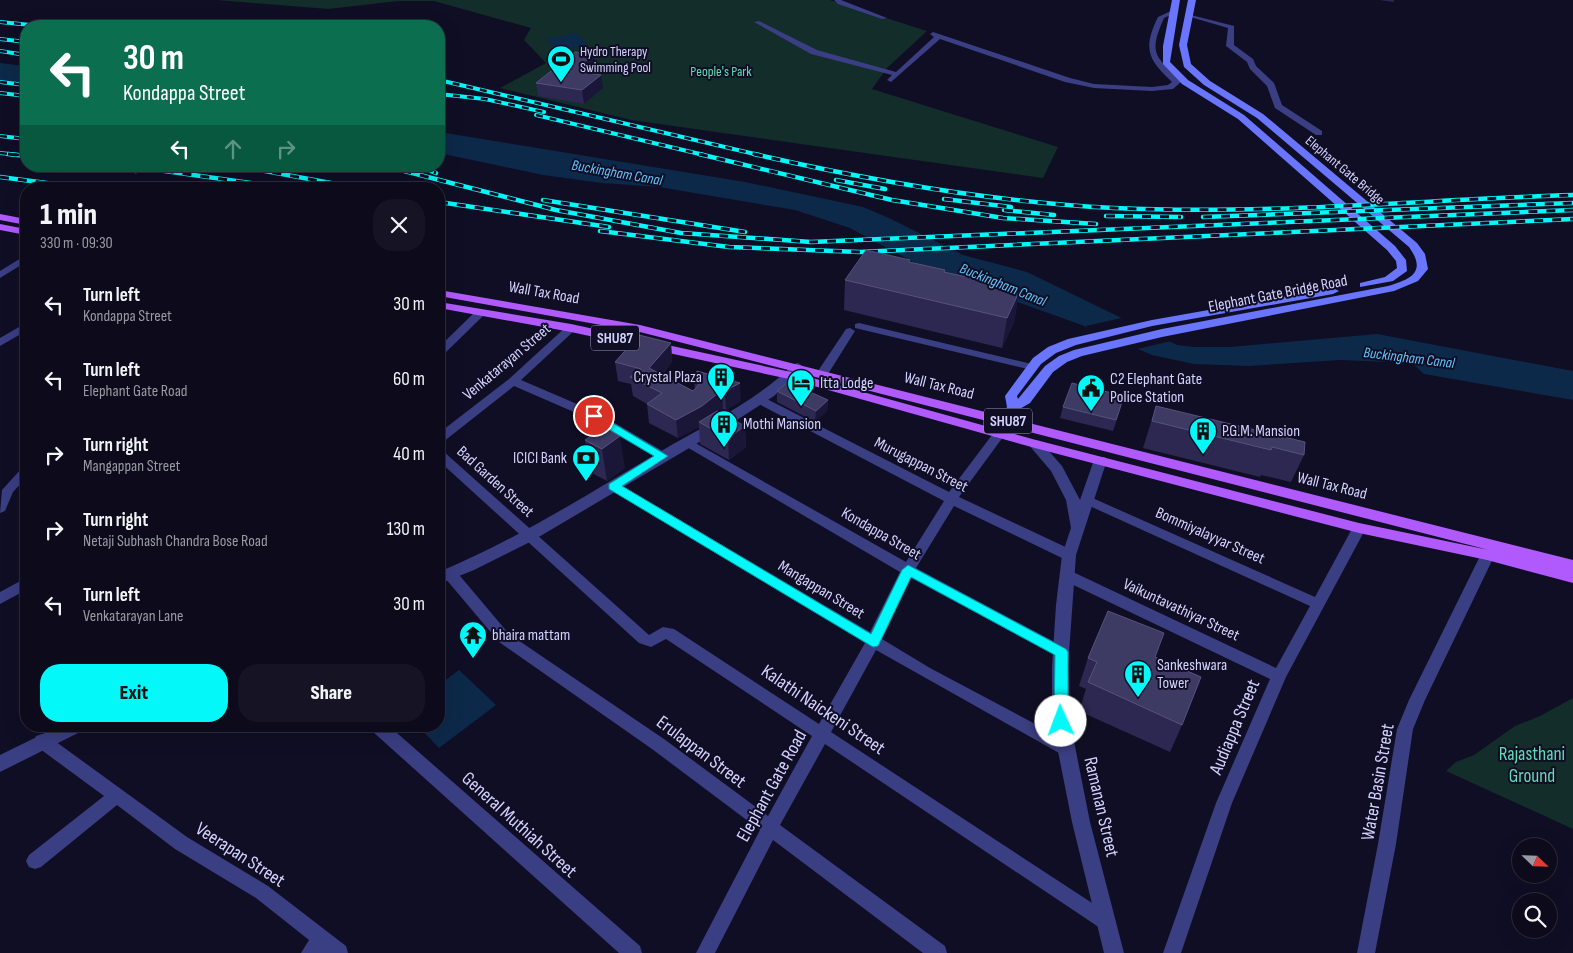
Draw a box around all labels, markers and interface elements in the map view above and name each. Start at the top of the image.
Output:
text: 30 m [123,37,184,80]
icon: left [40,40,105,105]
place label: Hydro Therapy Swimming Pool [580,43,651,76]
sports icon: Hydro Therapy Swimming Pool [546,44,576,83]
park label: People's Park [690,63,752,80]
text: Kondappa Street [123,80,245,107]
street label: Elephant Gate Bridge [1302,132,1388,208]
icon: left [166,135,194,163]
icon: ahead [219,135,247,163]
icon: right [272,135,300,163]
water label: Buckingham Canal [570,156,665,191]
text: 1 min [40,197,97,233]
button: close [373,199,425,251]
text: 330 m · 09:30 [40,234,113,253]
water label: Buckingham Canal [957,259,1050,311]
street label: Elephant Gate Bridge Road [1207,271,1349,317]
street label: Wall Tax Road [507,277,581,309]
text: Turn left [83,284,140,307]
icon: left [40,291,68,319]
text: 30 m [393,293,425,316]
text: Kondappa Street [83,307,172,326]
street label: Venkatarayan Street [459,320,555,404]
road number: SHU87 [591,326,639,350]
water label: Buckingham Canal [1362,343,1457,373]
text: Turn left [83,359,140,382]
building icon: Crystal Plaza [706,362,736,401]
icon: left [40,366,68,394]
text: 60 m [393,368,425,391]
place label: Crystal Plaza [633,368,702,387]
hotel icon: Itta Lodge [786,368,816,407]
street label: Wall Tax Road [902,368,976,404]
place label: C2 Elephant Gate Police Station [1110,370,1202,407]
public building icon: C2 Elephant Gate Police Station [1076,373,1106,412]
place label: Itta Lodge [820,374,873,393]
text: Elephant Gate Road [83,382,187,401]
pin [573,395,615,437]
icon: arrive [580,402,608,430]
road number: SHU87 [984,408,1032,434]
building icon: Mothi Mansion [709,409,739,448]
place label: Mothi Mansion [743,415,821,434]
building icon: P.G.M. Mansion [1188,416,1218,455]
place label: P.G.M. Mansion [1222,422,1300,441]
street label: Murugappan Street [871,433,971,497]
text: Turn right [83,434,148,457]
icon: right [40,441,68,469]
street label: Bad Garden Street [453,442,538,522]
text: 40 m [393,443,425,466]
bank icon: ICICI Bank [571,443,601,482]
place label: ICICI Bank [513,449,567,468]
text: Mangappan Street [83,457,180,476]
street label: Wall Tax Road [1295,468,1369,504]
street label: Bommiyalayyar Street [1152,503,1268,569]
street label: Kondappa Street [838,504,924,565]
text: Turn right [83,509,148,532]
icon: right [40,516,68,544]
text: 130 m [387,518,425,541]
text: Netaji Subhash Chandra Bose Road [83,532,268,551]
street label: Mangappan Street [774,557,868,623]
street label: Vaikuntavathiyar Street [1120,575,1242,645]
text: Turn left [83,584,140,607]
icon: left [40,591,68,619]
text: 30 m [393,593,425,616]
text: Venkatarayan Lane [83,607,183,626]
temple icon: bhaira mattam [458,620,488,659]
place label: bhaira mattam [492,626,570,645]
place label: Sankeshwara Tower [1157,656,1227,693]
building icon: Sankeshwara Tower [1123,659,1153,698]
street label: Kalathi Naickeni Street [757,660,890,760]
button: Exit [40,664,228,722]
button: Share [238,664,425,722]
street label: Audiappa Street [1204,676,1265,779]
position arrow [1034,694,1086,746]
street label: Erulappan Street [652,711,751,793]
street label: Water Basin Street [1356,722,1400,842]
street label: Elephant Gate Road [732,726,812,846]
park label: Rajasthani Ground [1499,743,1565,788]
street label: Ramanan Street [1078,755,1124,859]
street label: General Muthiah Street [457,767,582,883]
street label: Veerapan Street [191,818,289,893]
north arrow [1512,838,1558,882]
map controls [1512,838,1557,938]
button: search [1512,893,1557,938]

